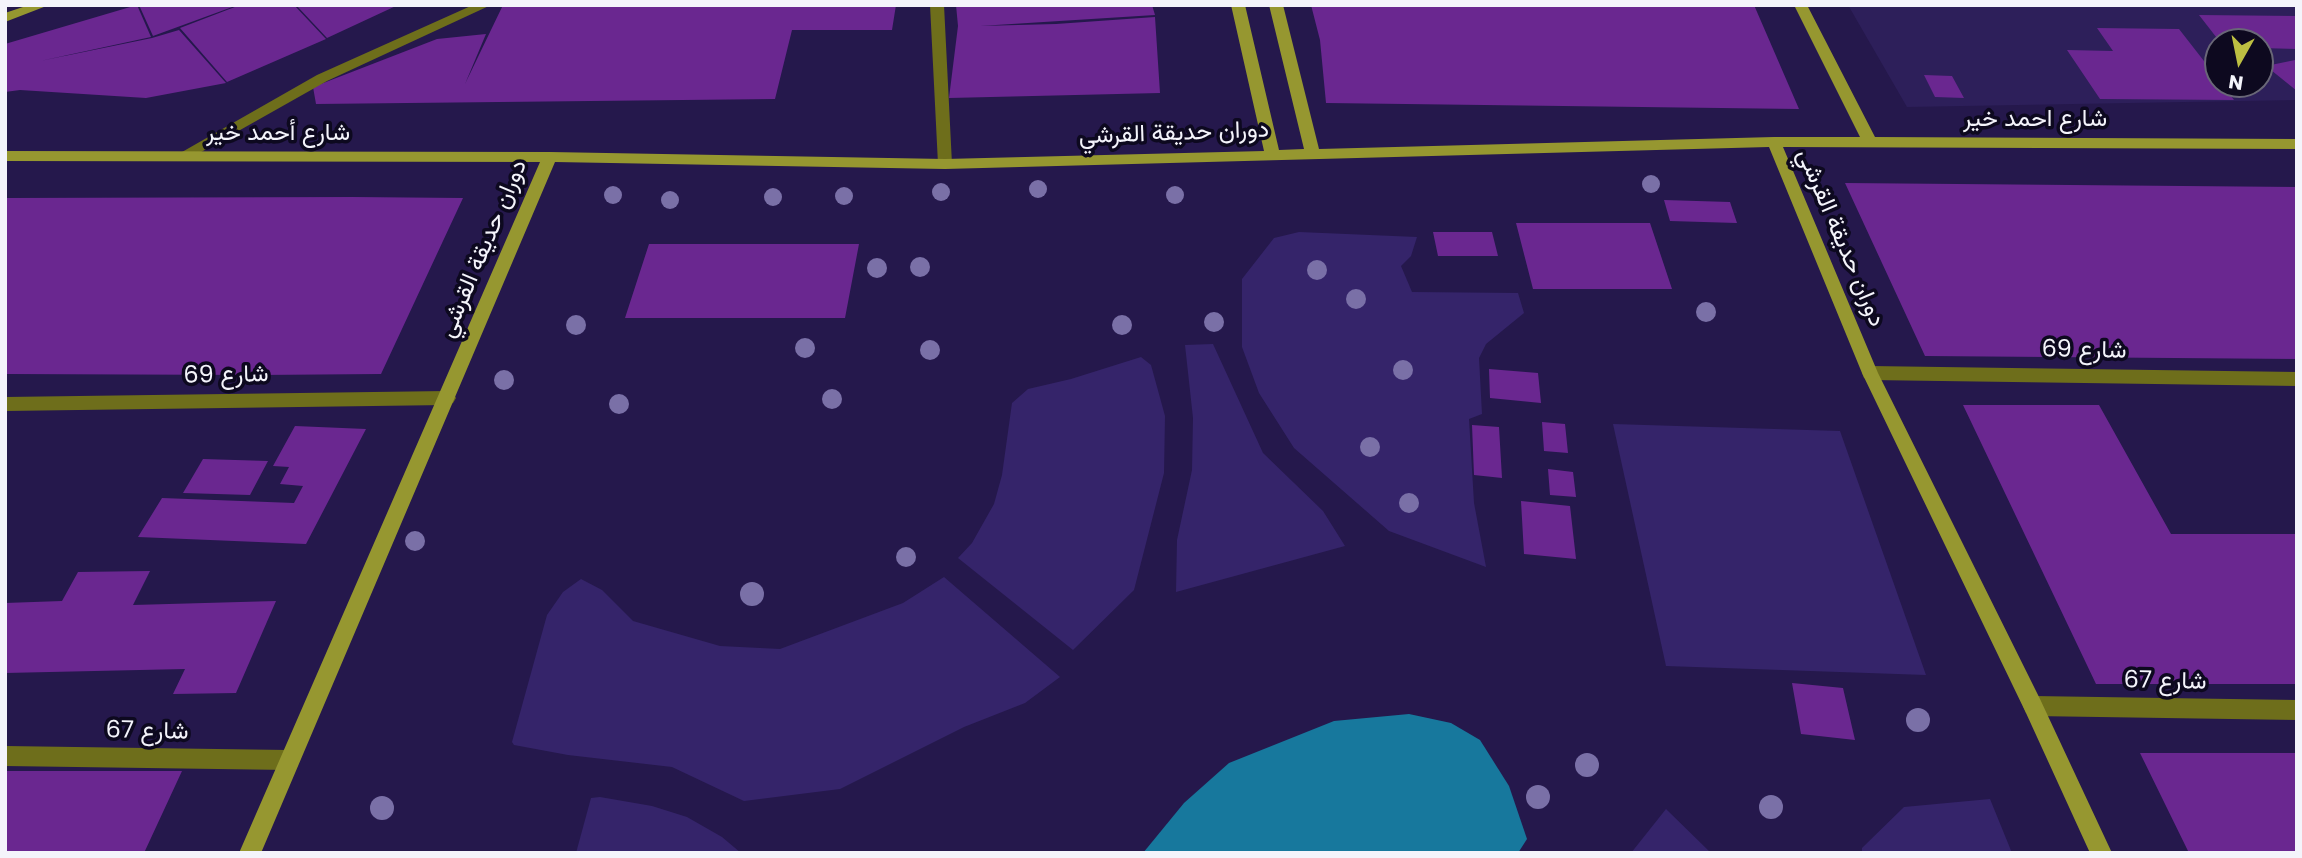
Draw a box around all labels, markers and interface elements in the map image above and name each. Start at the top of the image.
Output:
north arrow [2204,28,2274,98]
text: N [2227,68,2245,97]
street label: شارع احمد خير [1963,106,2107,134]
street label: دوران حديقة القرشي [1078,116,1270,152]
street label: شارع أحمد خير [206,120,350,148]
street label: دوران حديقة القرشي [1790,145,1890,331]
street label: دوران حديقة القرشي [434,156,534,342]
street label: شارع 69 [2041,336,2127,366]
street label: شارع 69 [183,361,269,391]
street label: شارع 67 [2123,667,2207,697]
street label: شارع 67 [105,717,189,747]

